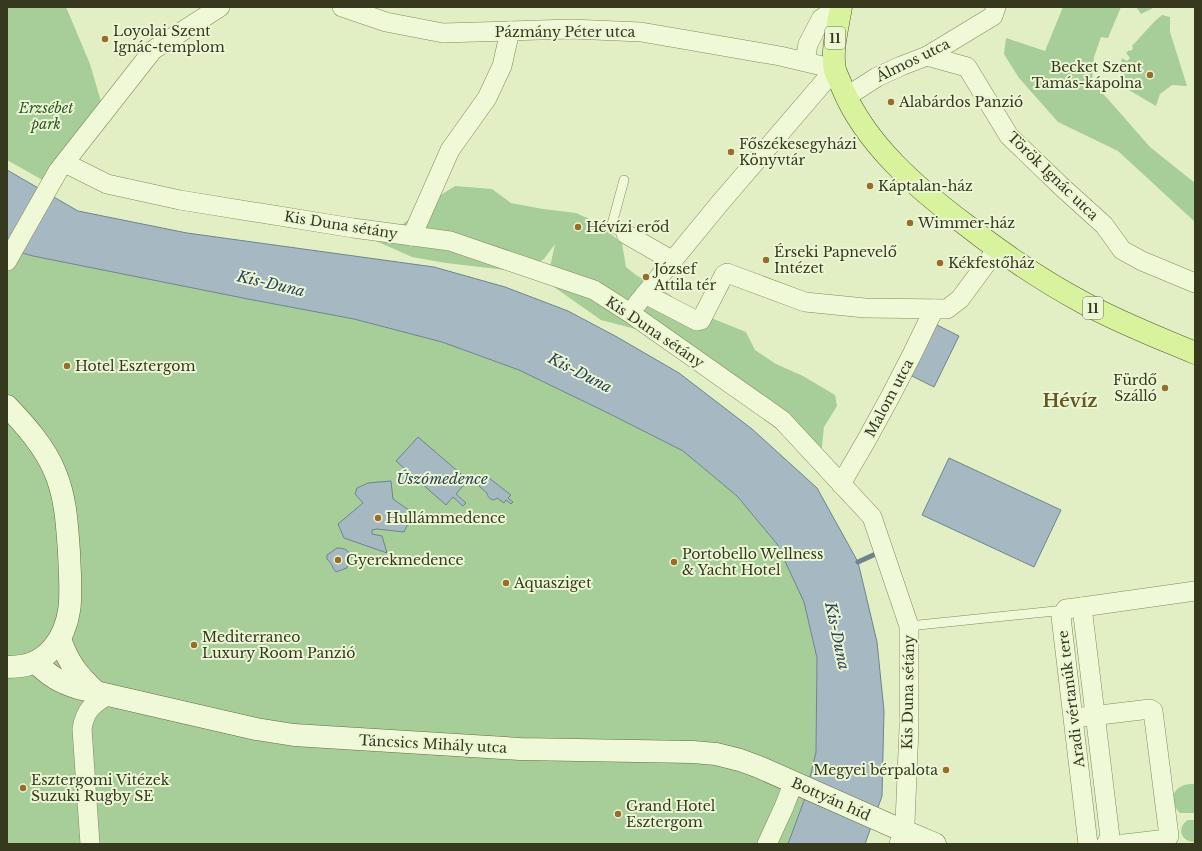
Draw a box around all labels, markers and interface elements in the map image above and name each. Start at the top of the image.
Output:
place label: Loyolai Szent Ignác-templom [113,22,225,56]
street label: Pázmány Péter utca [495,23,635,41]
road number: 11 [825,27,845,49]
marker: Loyolai Szent Ignác-templom [100,34,110,44]
street label: Álmos utca [872,34,953,86]
place label: Becket Szent Tamás-kápolna [1032,58,1143,92]
marker: Becket Szent Tamás-kápolna [1145,70,1155,80]
place label: Alabárdos Panzió [898,93,1023,111]
marker: Alabárdos Panzió [886,97,896,107]
park label: Erzsébet park [18,99,74,133]
street label: Török Ignác utca [1004,128,1102,224]
place label: Főszékesegyházi Könyvtár [739,135,857,169]
marker: Főszékesegyházi Könyvtár [726,147,736,157]
place label: Káptalan-ház [878,177,973,195]
marker: Káptalan-ház [865,181,875,191]
street label: Kis Duna sétány [283,207,399,243]
place label: Wimmer-ház [917,214,1015,232]
place label: Hévízi erőd [586,218,670,236]
marker: Wimmer-ház [905,218,915,228]
marker: Hévízi erőd [573,222,583,232]
place label: Érseki Papnevelő Intézet [774,243,897,277]
place label: Kékfestőház [948,254,1035,272]
marker: Érseki Papnevelő Intézet [761,255,771,265]
marker: Kékfestőház [935,258,945,268]
place label: József Attila tér [652,260,717,294]
water label: Kis-Duna [234,266,307,301]
marker: József Attila tér [641,272,651,282]
street label: Kis Duna sétány [602,292,708,372]
road number: 11 [1083,297,1103,319]
water label: Kis-Duna [544,348,615,397]
street label: Malom utca [861,356,917,440]
place label: Hotel Esztergom [75,357,195,375]
marker: Hotel Esztergom [62,361,72,371]
place label: Fürdő Szálló [1113,371,1157,405]
marker: Fürdő Szálló [1160,383,1170,393]
district label: Hévíz [1043,390,1097,412]
water label: Úszómedence [396,469,488,488]
place label: Hullámmedence [386,509,506,527]
marker: Hullámmedence [373,513,383,523]
place label: Portobello Wellness & Yacht Hotel [682,545,823,579]
place label: Gyerekmedence [346,551,464,569]
marker: Gyerekmedence [333,555,343,565]
marker: Portobello Wellness & Yacht Hotel [669,557,679,567]
place label: Aquasziget [513,574,592,592]
marker: Aquasziget [501,578,511,588]
water label: Kis-Duna [821,599,854,672]
place label: Mediterraneo Luxury Room Panzió [202,628,356,662]
street label: Aradi vértanúk tere [1054,629,1088,770]
street label: Kis Duna sétány [898,634,918,750]
marker: Mediterraneo Luxury Room Panzió [189,640,199,650]
street label: Táncsics Mihály utca [359,731,508,757]
place label: Megyei bérpalota [813,761,938,779]
marker: Megyei bérpalota [941,765,951,775]
place label: Esztergomi Vitézek Suzuki Rugby SE [31,771,170,805]
street label: Bottyán híd [789,774,874,825]
marker: Esztergomi Vitézek Suzuki Rugby SE [18,783,28,793]
place label: Grand Hotel Esztergom [626,797,716,831]
marker: Grand Hotel Esztergom [613,809,623,819]

